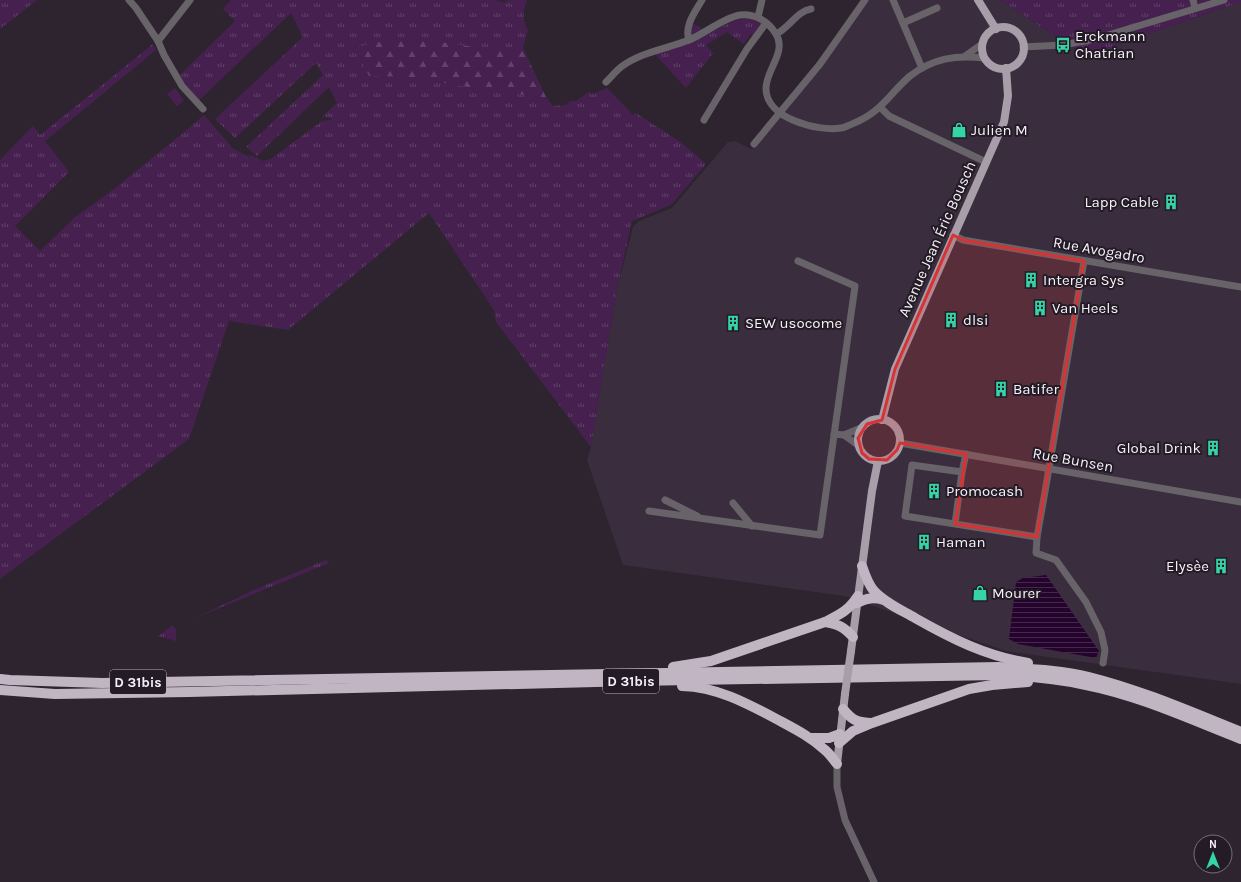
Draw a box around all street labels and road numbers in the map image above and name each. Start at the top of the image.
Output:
street label: Avenue Jean Éric Bousch [895,158,979,320]
street label: Rue Avogadro [1052,233,1146,267]
street label: Rue Bunsen [1031,444,1115,476]
road number: D 31bis [603,669,659,693]
road number: D 31bis [110,670,166,694]

